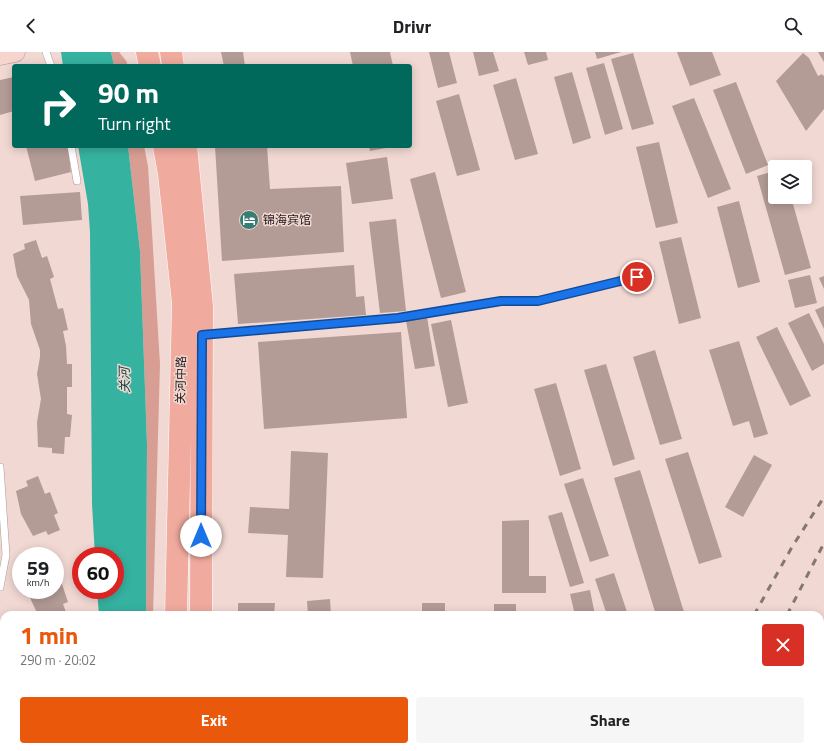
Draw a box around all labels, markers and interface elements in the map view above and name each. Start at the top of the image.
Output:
text: Drivr [393,13,431,40]
icon: back [20,15,42,37]
icon: search [782,15,804,37]
text: 90 m [98,71,159,114]
icon: right [32,80,84,132]
text: Turn right [98,110,171,137]
map controls [768,160,812,204]
button: layers [768,160,812,204]
hotel icon: 锦海宾馆 [238,209,260,231]
place label: 锦海宾馆 [263,210,311,229]
pin [620,260,654,294]
icon: arrive [626,266,648,288]
street label: 关河中路 [171,356,190,404]
water label: 关河 [114,364,134,393]
position arrow [180,515,222,557]
speed limit sign: 60 [72,547,124,599]
text: 59 [27,552,49,583]
text: km/h [27,575,49,590]
text: 1 min [20,617,78,653]
button: close [762,624,804,666]
text: 290 m · 20:02 [20,650,96,670]
button: Exit [20,697,408,743]
button: Share [416,697,804,743]

